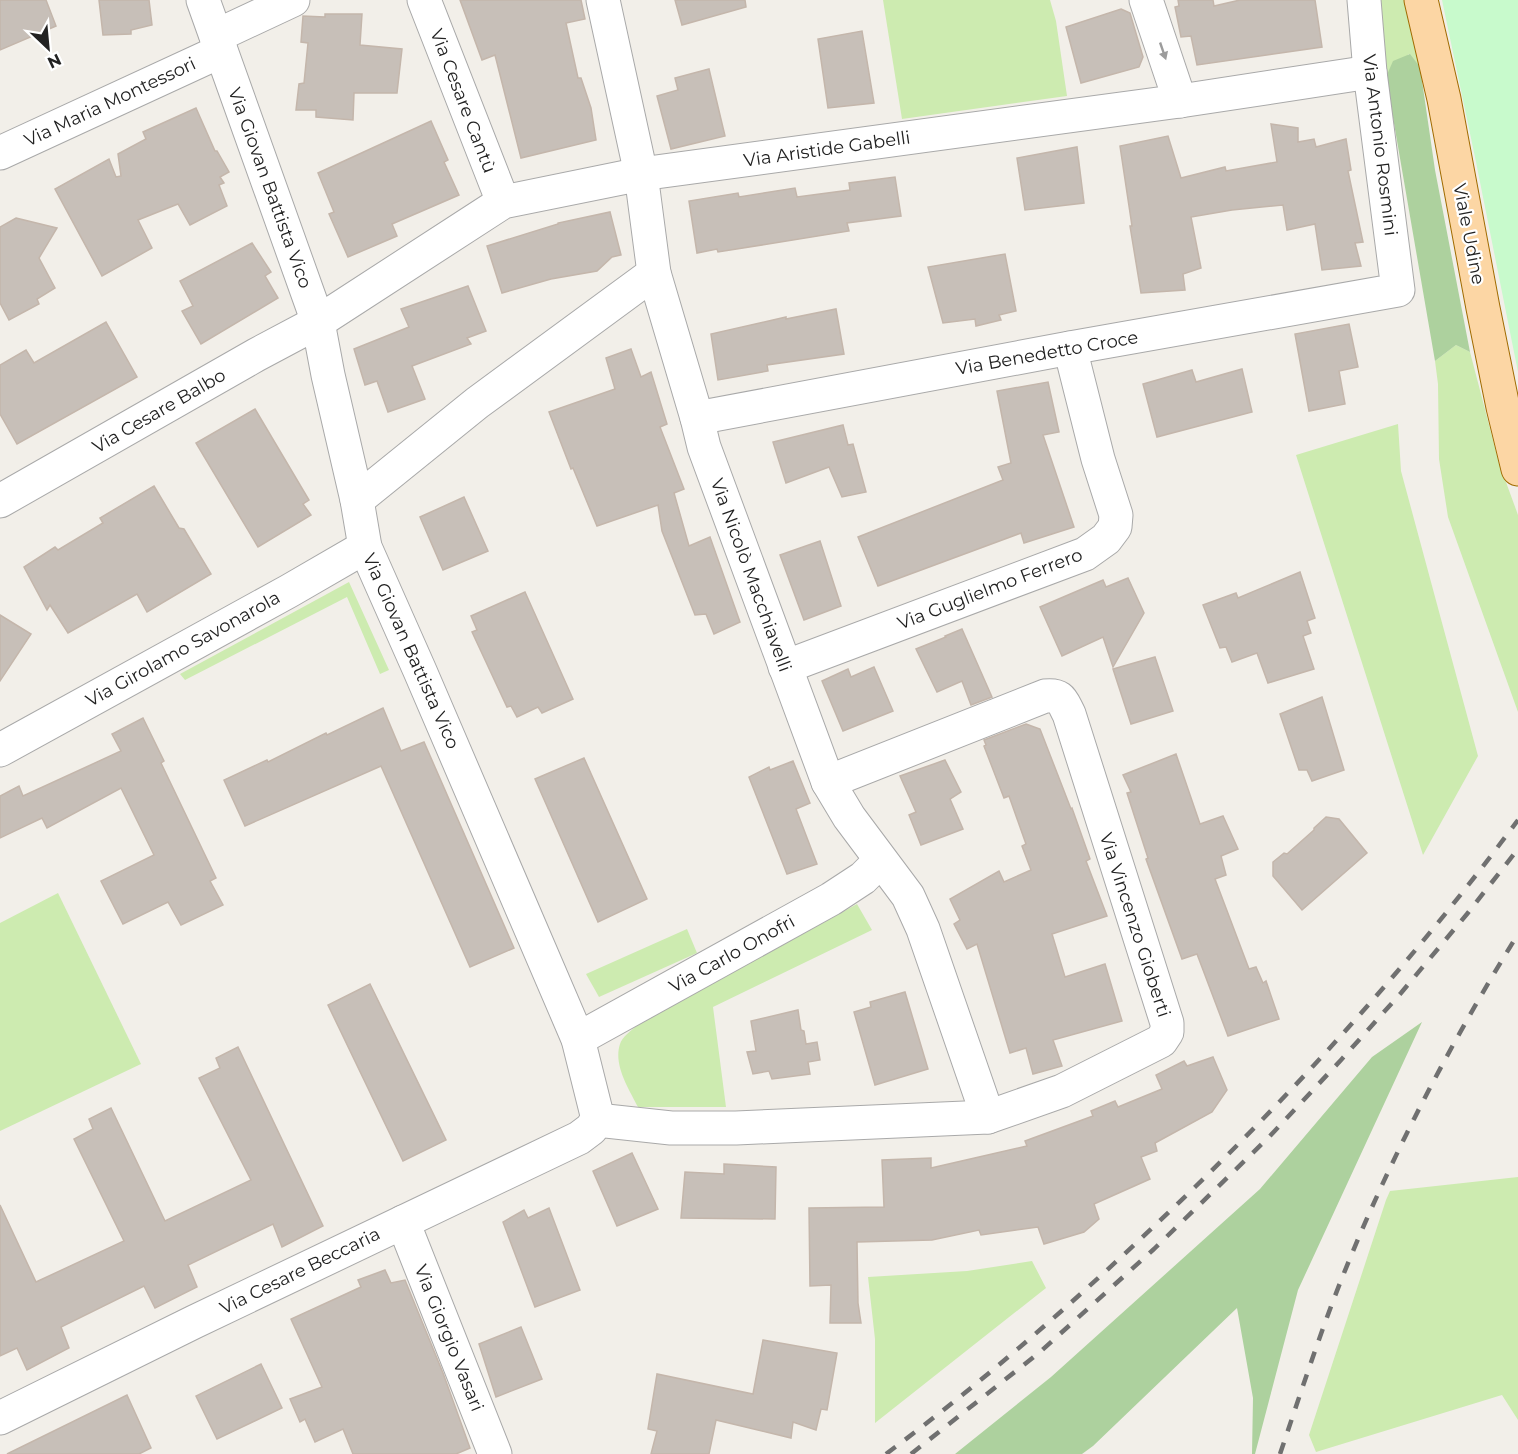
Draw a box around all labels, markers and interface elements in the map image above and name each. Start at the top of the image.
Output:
north arrow [18,18,78,78]
street label: Via Cesare Cantù [425,26,501,176]
one-way arrow [1159,42,1169,60]
text: N [44,50,64,72]
street label: Via Maria Montessori [21,53,199,151]
street label: Via Antonio Rosmini [1358,53,1402,237]
street label: Via Giovan Battista Vico [223,85,317,291]
street label: Via Aristide Gabelli [742,126,912,172]
street label: Viale Udine [1448,182,1490,287]
street label: Via Benedetto Croce [954,326,1140,380]
street label: Via Cesare Balbo [88,364,230,458]
street label: Via Nicolò Macchiavelli [706,475,796,675]
street label: Via Guglielmo Ferrero [894,544,1086,634]
street label: Via Giovan Battista Vico [358,550,464,752]
street label: Via Girolamo Savonarola [82,586,284,712]
street label: Via Vincenzo Gioberti [1095,830,1175,1020]
street label: Via Carlo Onofri [665,910,799,998]
street label: Via Cesare Beccaria [216,1223,384,1319]
street label: Via Giorgio Vasari [410,1261,488,1415]

